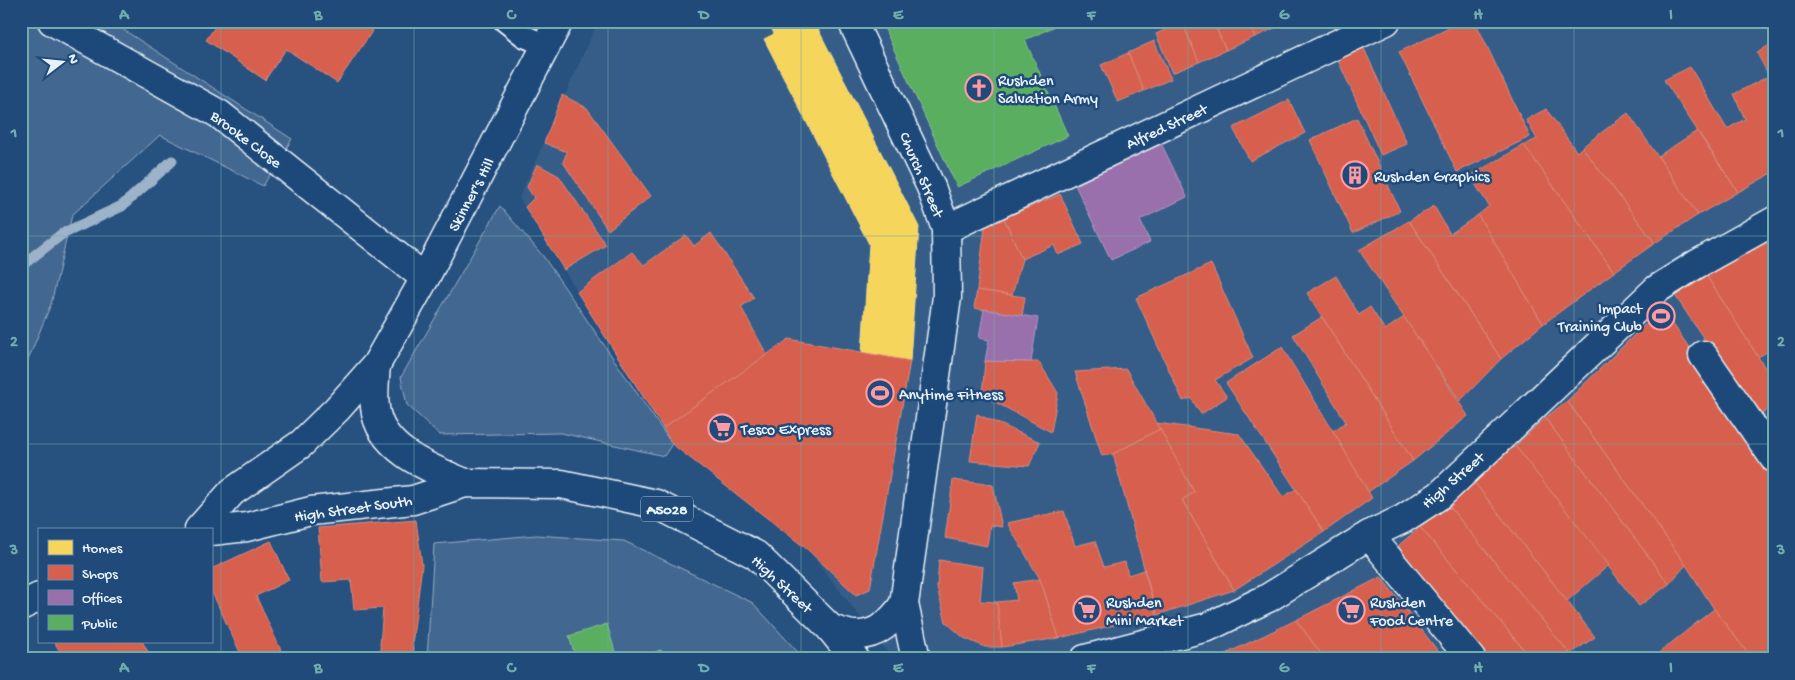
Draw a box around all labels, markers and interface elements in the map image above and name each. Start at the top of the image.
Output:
text: A [118,7,130,26]
text: B [313,7,323,26]
text: C [506,7,517,26]
text: D [697,7,710,26]
text: E [893,7,904,26]
text: F [1086,7,1097,26]
text: G [1279,7,1290,26]
text: H [1473,7,1483,26]
text: I [1669,7,1673,26]
north arrow [38,38,88,88]
text: N [63,52,82,66]
church icon: Rushden Salvation Army [964,73,994,103]
place label: Rushden Salvation Army [998,73,1098,110]
street label: Alfred Street [1124,100,1213,155]
street label: Brooke Close [205,107,285,174]
text: 1 [10,125,17,144]
text: 1 [1777,125,1784,144]
street label: Church Street [893,130,947,222]
street label: Skinner's Hill [446,156,500,236]
building icon: Rushden Graphics [1340,160,1370,190]
place label: Rushden Graphics [1374,169,1490,188]
place label: Impact Training Club [1557,301,1643,338]
sports icon: Impact Training Club [1646,301,1676,331]
text: 2 [10,334,18,353]
text: 2 [1777,334,1785,353]
sports icon: Anytime Fitness [865,378,895,408]
place label: Anytime Fitness [899,387,1004,406]
supermarket icon: Tesco Express [707,413,737,443]
place label: Tesco Express [740,422,832,441]
street label: High Street [1419,448,1491,514]
street label: High Street South [293,493,414,528]
road number: A5028 [641,496,693,522]
legend [38,528,212,642]
text: Homes [82,540,123,558]
text: 3 [9,542,18,561]
text: 3 [1776,542,1785,561]
street label: High Street [746,552,816,620]
text: Shops [82,566,118,584]
text: Offices [82,590,122,608]
supermarket icon: Rushden Mini Market [1072,595,1102,625]
place label: Rushden Mini Market [1106,595,1184,632]
supermarket icon: Rushden Food Centre [1336,595,1366,625]
place label: Rushden Food Centre [1369,595,1454,632]
text: Public [81,616,118,634]
text: A [118,660,130,679]
text: B [313,660,323,679]
text: C [506,660,517,679]
text: D [697,660,710,679]
text: E [893,660,904,679]
text: F [1086,660,1097,679]
text: G [1279,660,1290,679]
text: H [1473,660,1483,679]
text: I [1669,660,1673,679]

